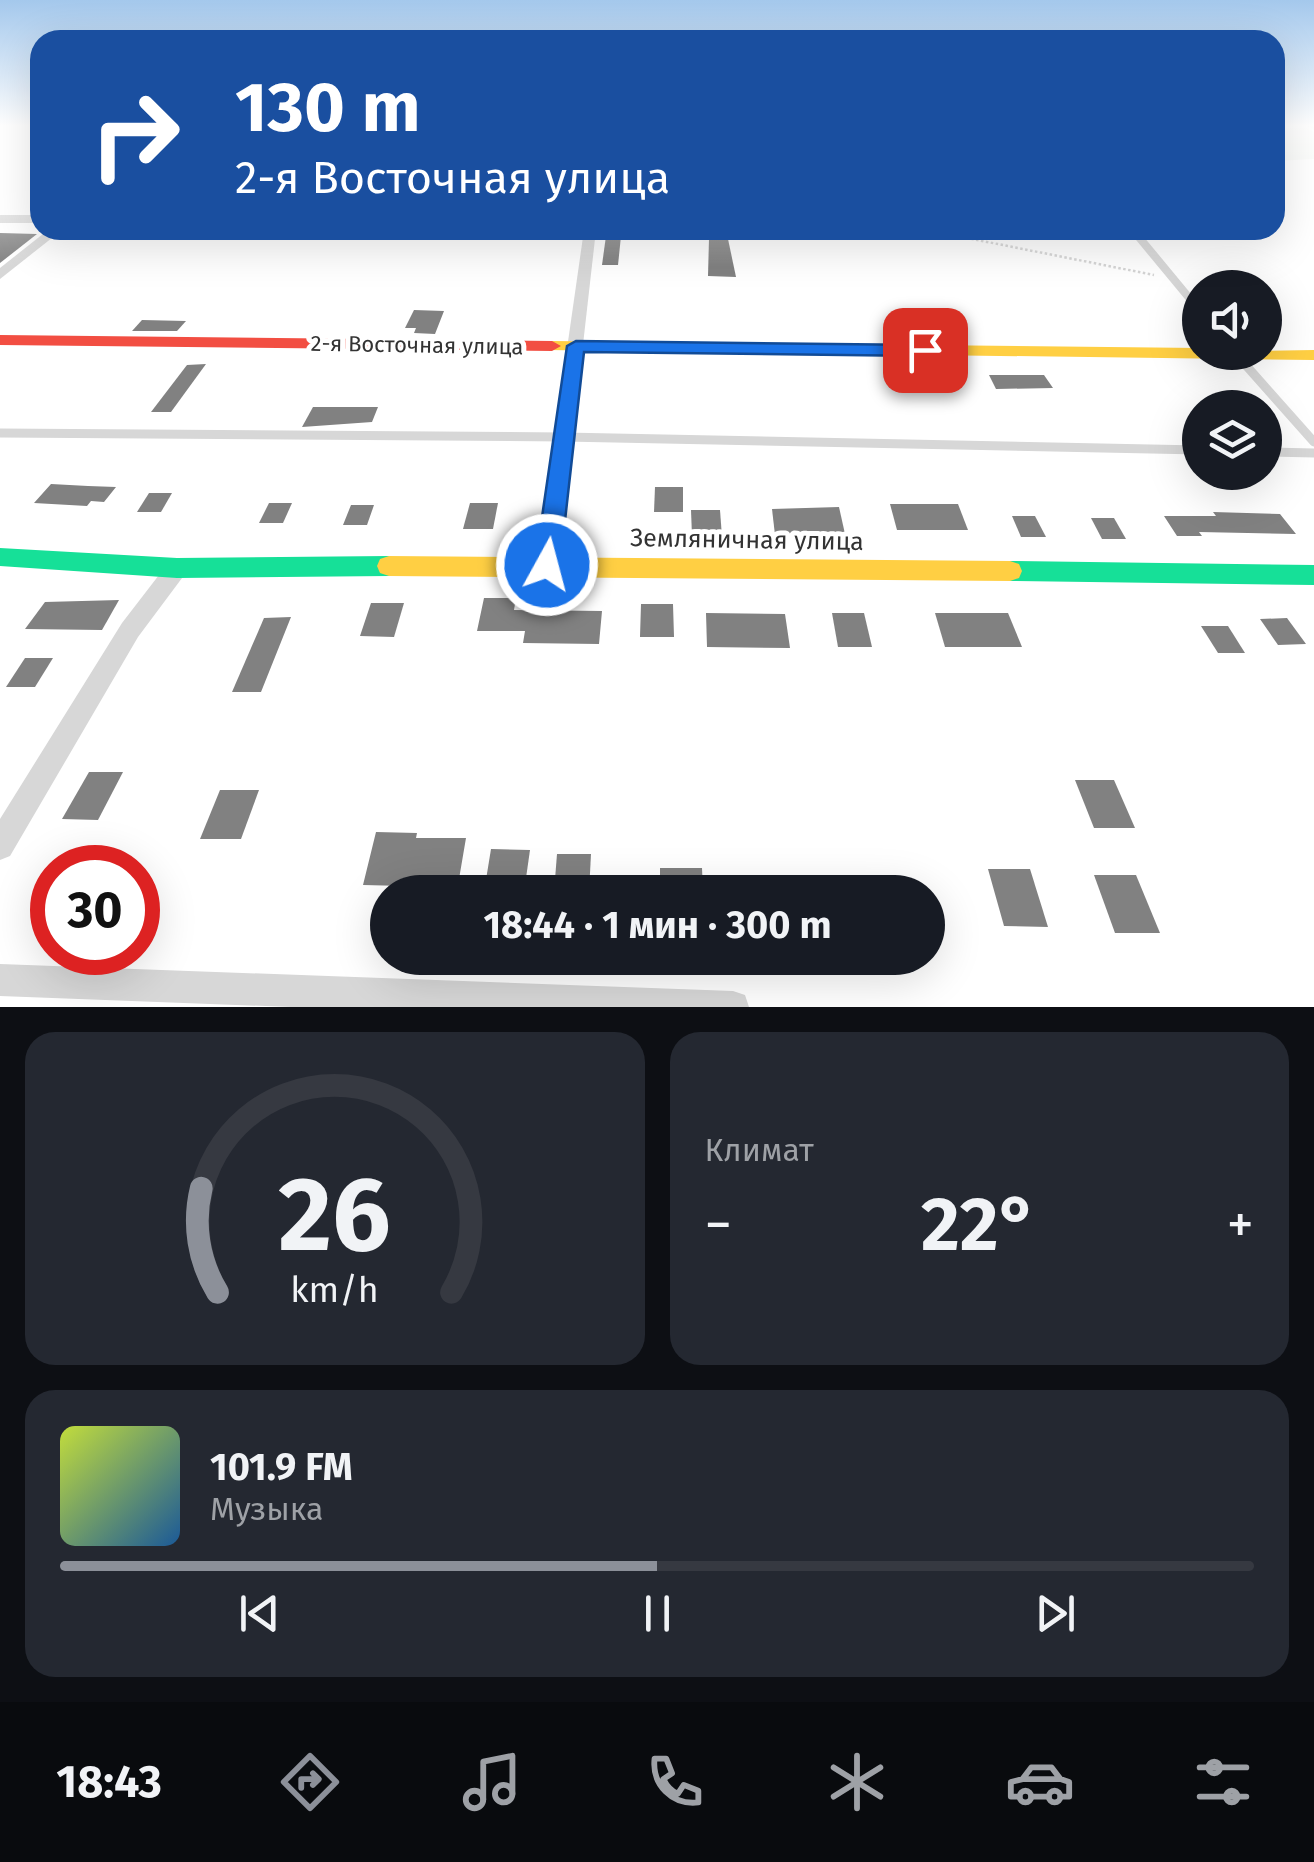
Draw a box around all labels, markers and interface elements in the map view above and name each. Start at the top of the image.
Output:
text: 130 m [235,66,421,150]
icon: right [70,70,200,200]
text: 2-я Восточная улица [235,151,670,205]
map controls [1182,270,1282,490]
button: sound [1182,270,1282,370]
pin [883,308,968,393]
icon: arrive [898,323,953,378]
street label: 2-я Восточная улица [310,330,524,360]
button: layers [1182,390,1282,490]
position arrow [495,513,599,617]
street label: Земляничная улица [630,523,864,557]
speed limit sign: 30 [30,845,160,975]
text: 18:44 · 1 мин · 300 m [483,902,832,948]
text: Климат [705,1131,814,1169]
text: 26 [279,1153,391,1278]
text: 22° [921,1180,1038,1270]
text: − [705,1192,732,1258]
text: + [1227,1192,1254,1258]
text: km/h [291,1269,379,1311]
text: 101.9 FM [210,1444,353,1490]
text: Музыка [210,1490,323,1528]
icon: previous [232,1586,287,1641]
icon: pause [630,1586,685,1641]
icon: next [1028,1586,1083,1641]
icon: directions [275,1747,345,1817]
icon: music [457,1747,527,1817]
icon: phone [640,1747,710,1817]
icon: climate [822,1747,892,1817]
icon: car [1005,1747,1075,1817]
icon: filters [1188,1747,1258,1817]
text: 18:43 [56,1755,162,1809]

